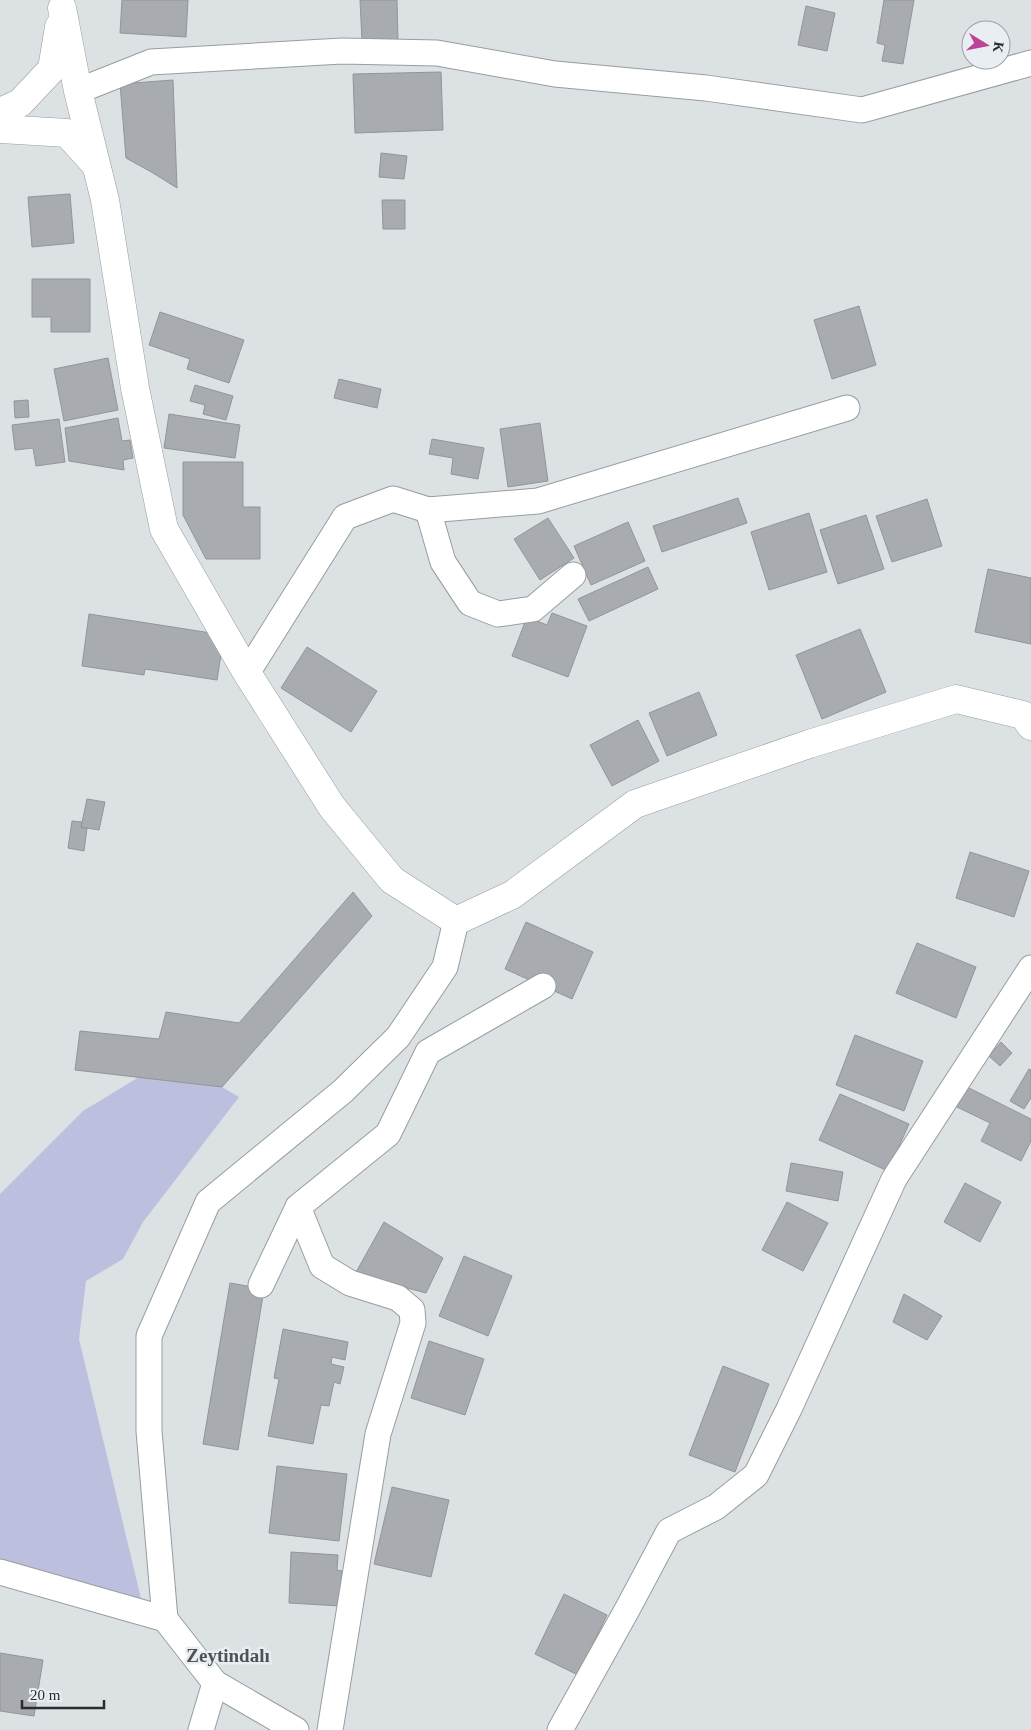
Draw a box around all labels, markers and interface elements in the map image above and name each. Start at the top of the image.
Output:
north arrow [961,20,1011,70]
text: K [990,41,1007,54]
district label: Zeytindalı [186,1645,270,1666]
scale bar [22,1678,105,1710]
text: 20 m [30,1687,61,1703]

